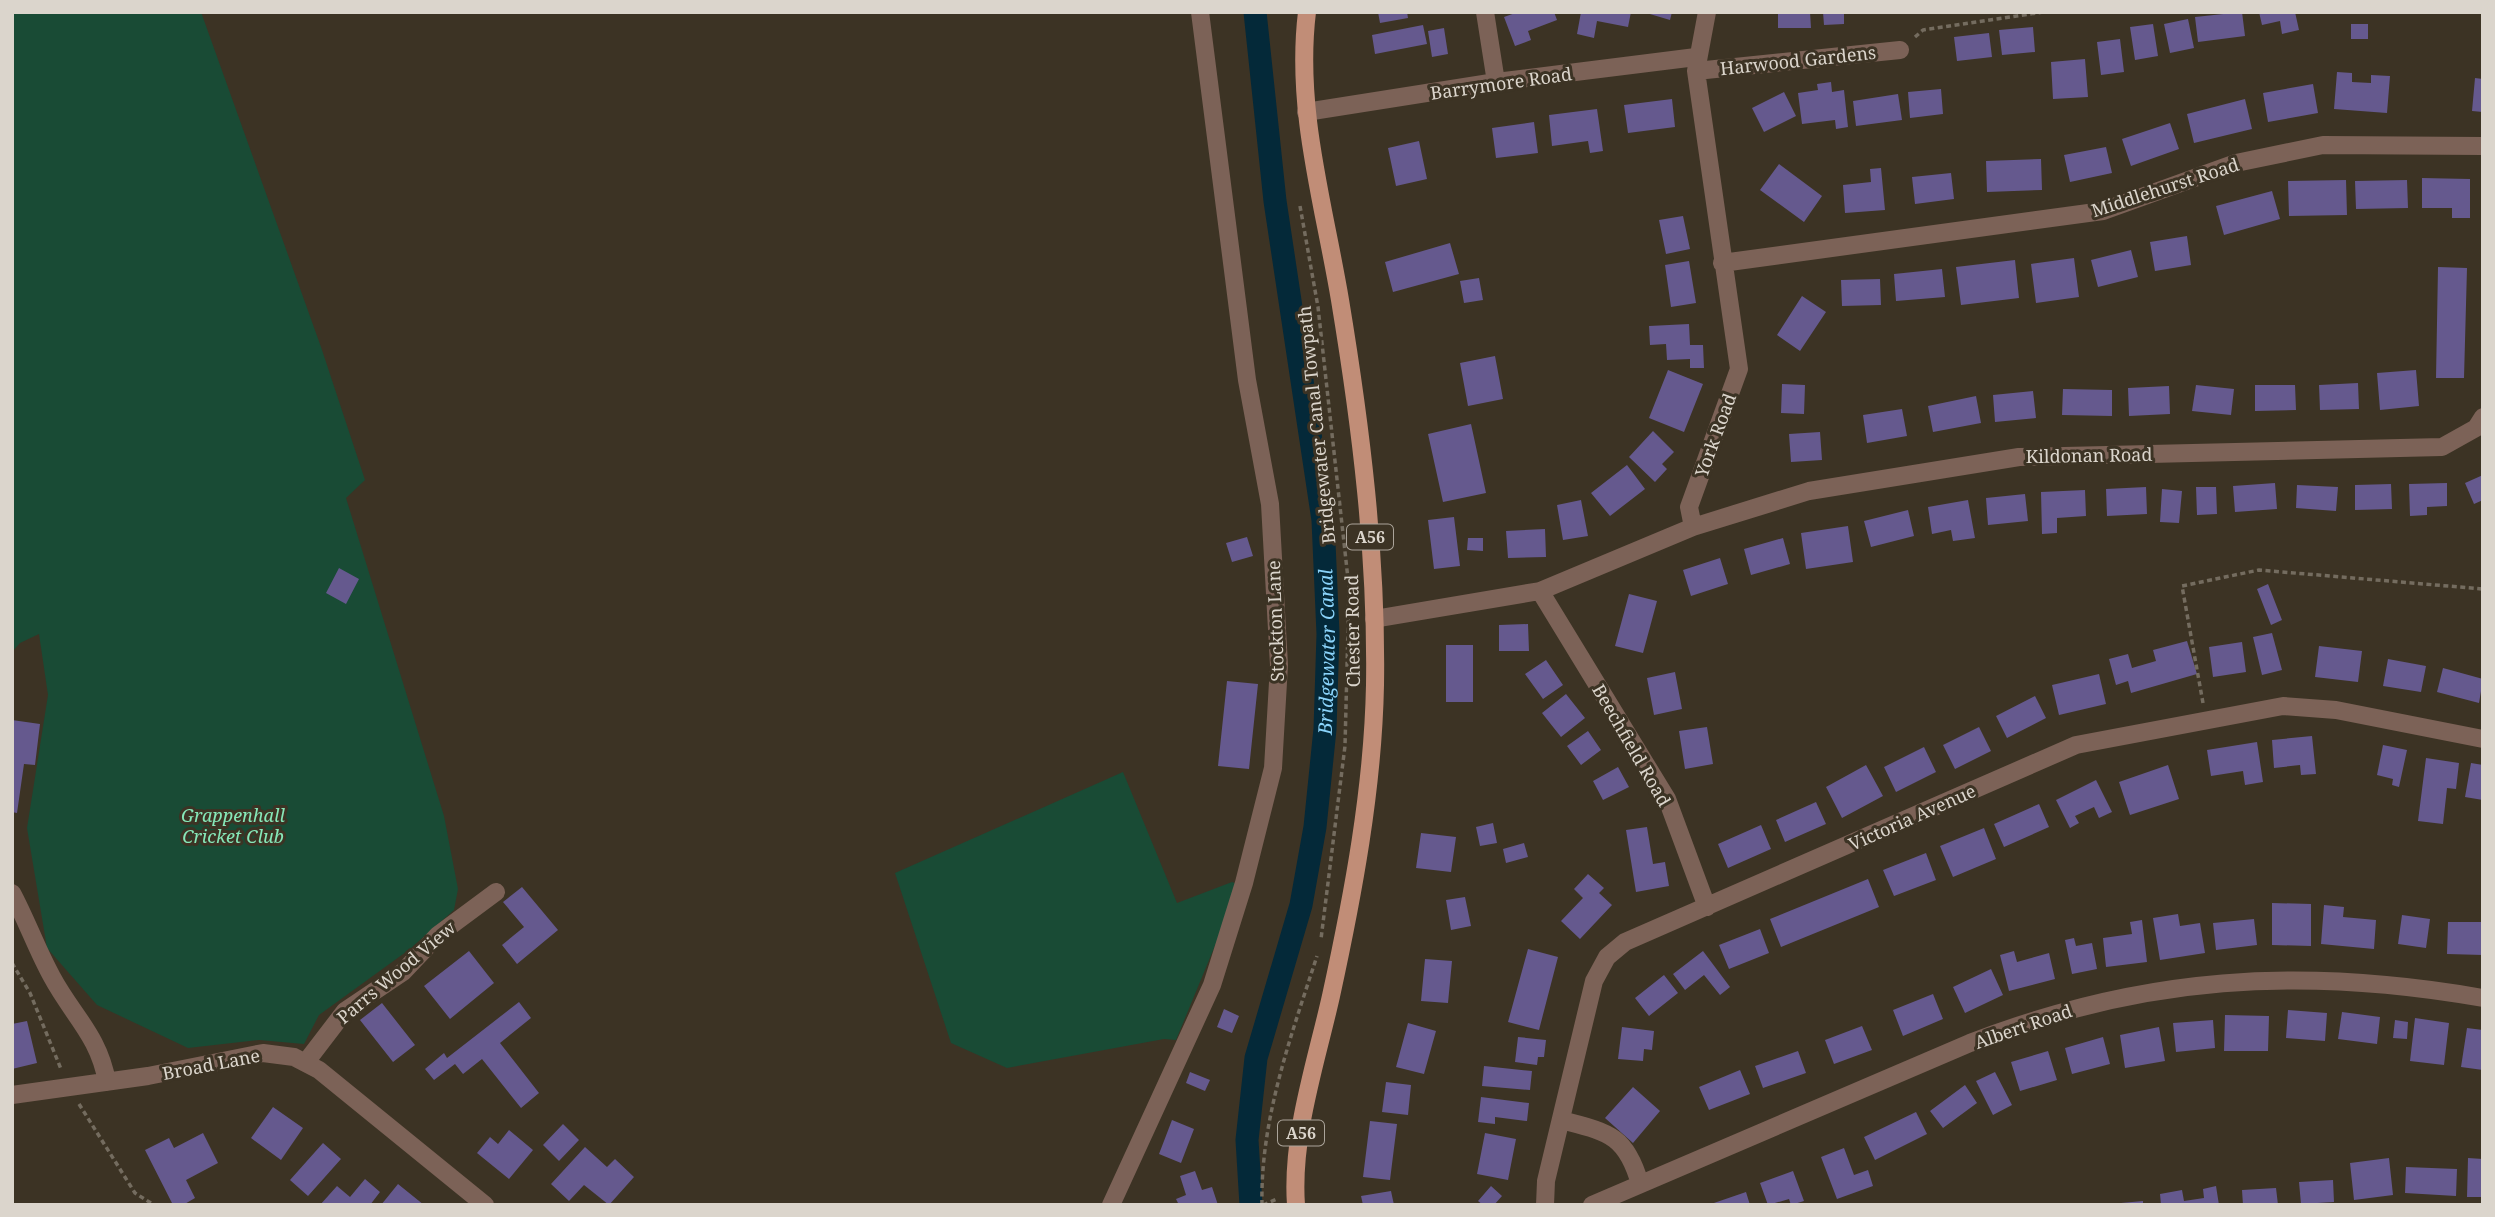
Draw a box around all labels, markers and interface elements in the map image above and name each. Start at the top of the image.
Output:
street label: Harwood Gardens [1719,40,1877,80]
street label: Barrymore Road [1429,61,1573,105]
street label: Middlehurst Road [2088,152,2242,222]
street label: Bridgewater Canal Towpath [1292,305,1340,545]
street label: York Road [1688,390,1741,481]
street label: Kildonan Road [2025,442,2153,468]
road number: A56 [1347,524,1393,550]
street label: Stockton Lane [1261,560,1289,682]
water label: Bridgewater Canal [1312,568,1341,736]
street label: Chester Road [1339,574,1365,688]
street label: Beechfield Road [1587,679,1677,811]
street label: Victoria Avenue [1845,778,1979,856]
park label: Grappenhall Cricket Club [181,803,285,848]
street label: Parrs Wood View [332,915,461,1029]
street label: Albert Road [1971,998,2075,1054]
street label: Broad Lane [160,1043,262,1085]
road number: A56 [1278,1120,1324,1146]

